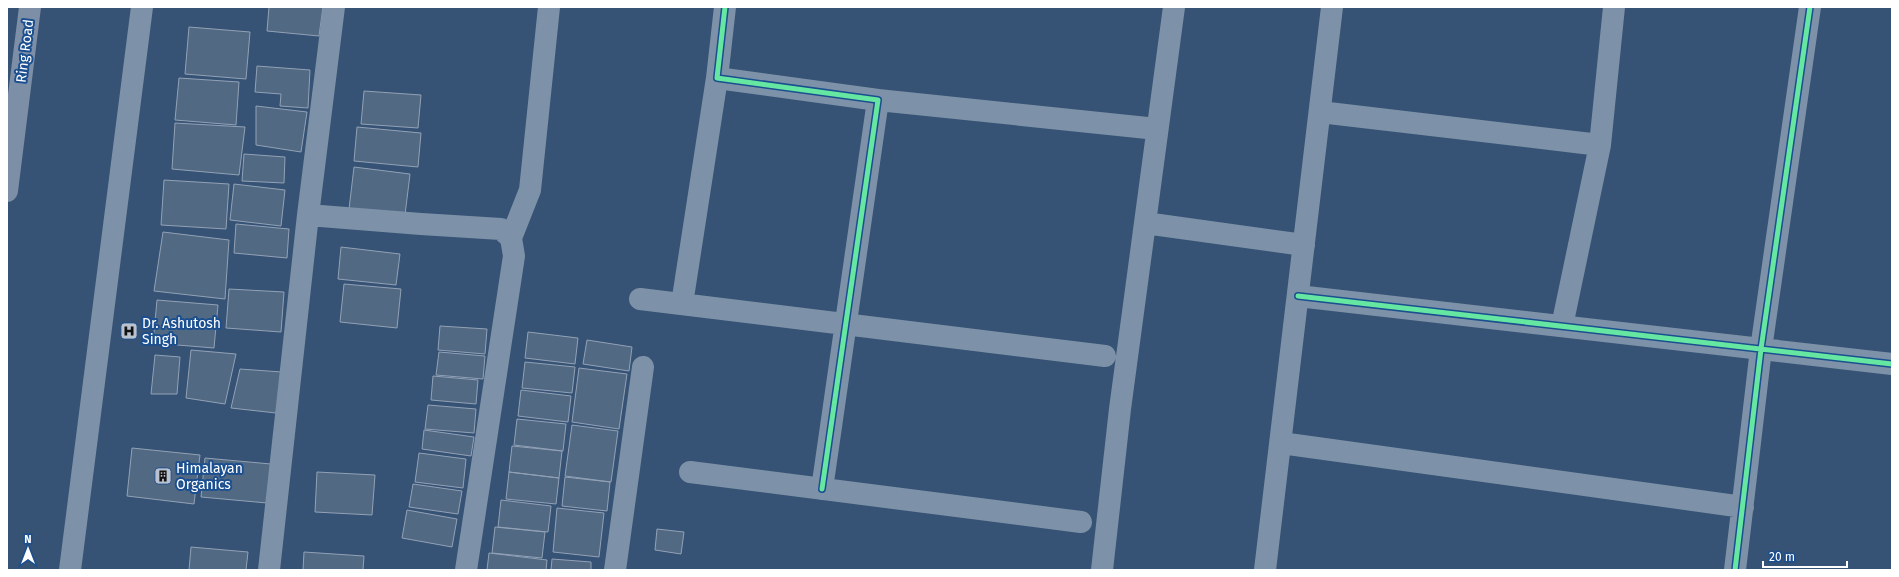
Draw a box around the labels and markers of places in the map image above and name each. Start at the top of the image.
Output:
place label: Dr. Ashutosh Singh [142,315,221,348]
hospital icon: Dr. Ashutosh Singh [119,321,139,341]
place label: Himalayan Organics [176,460,243,493]
building icon: Himalayan Organics [153,466,173,486]

